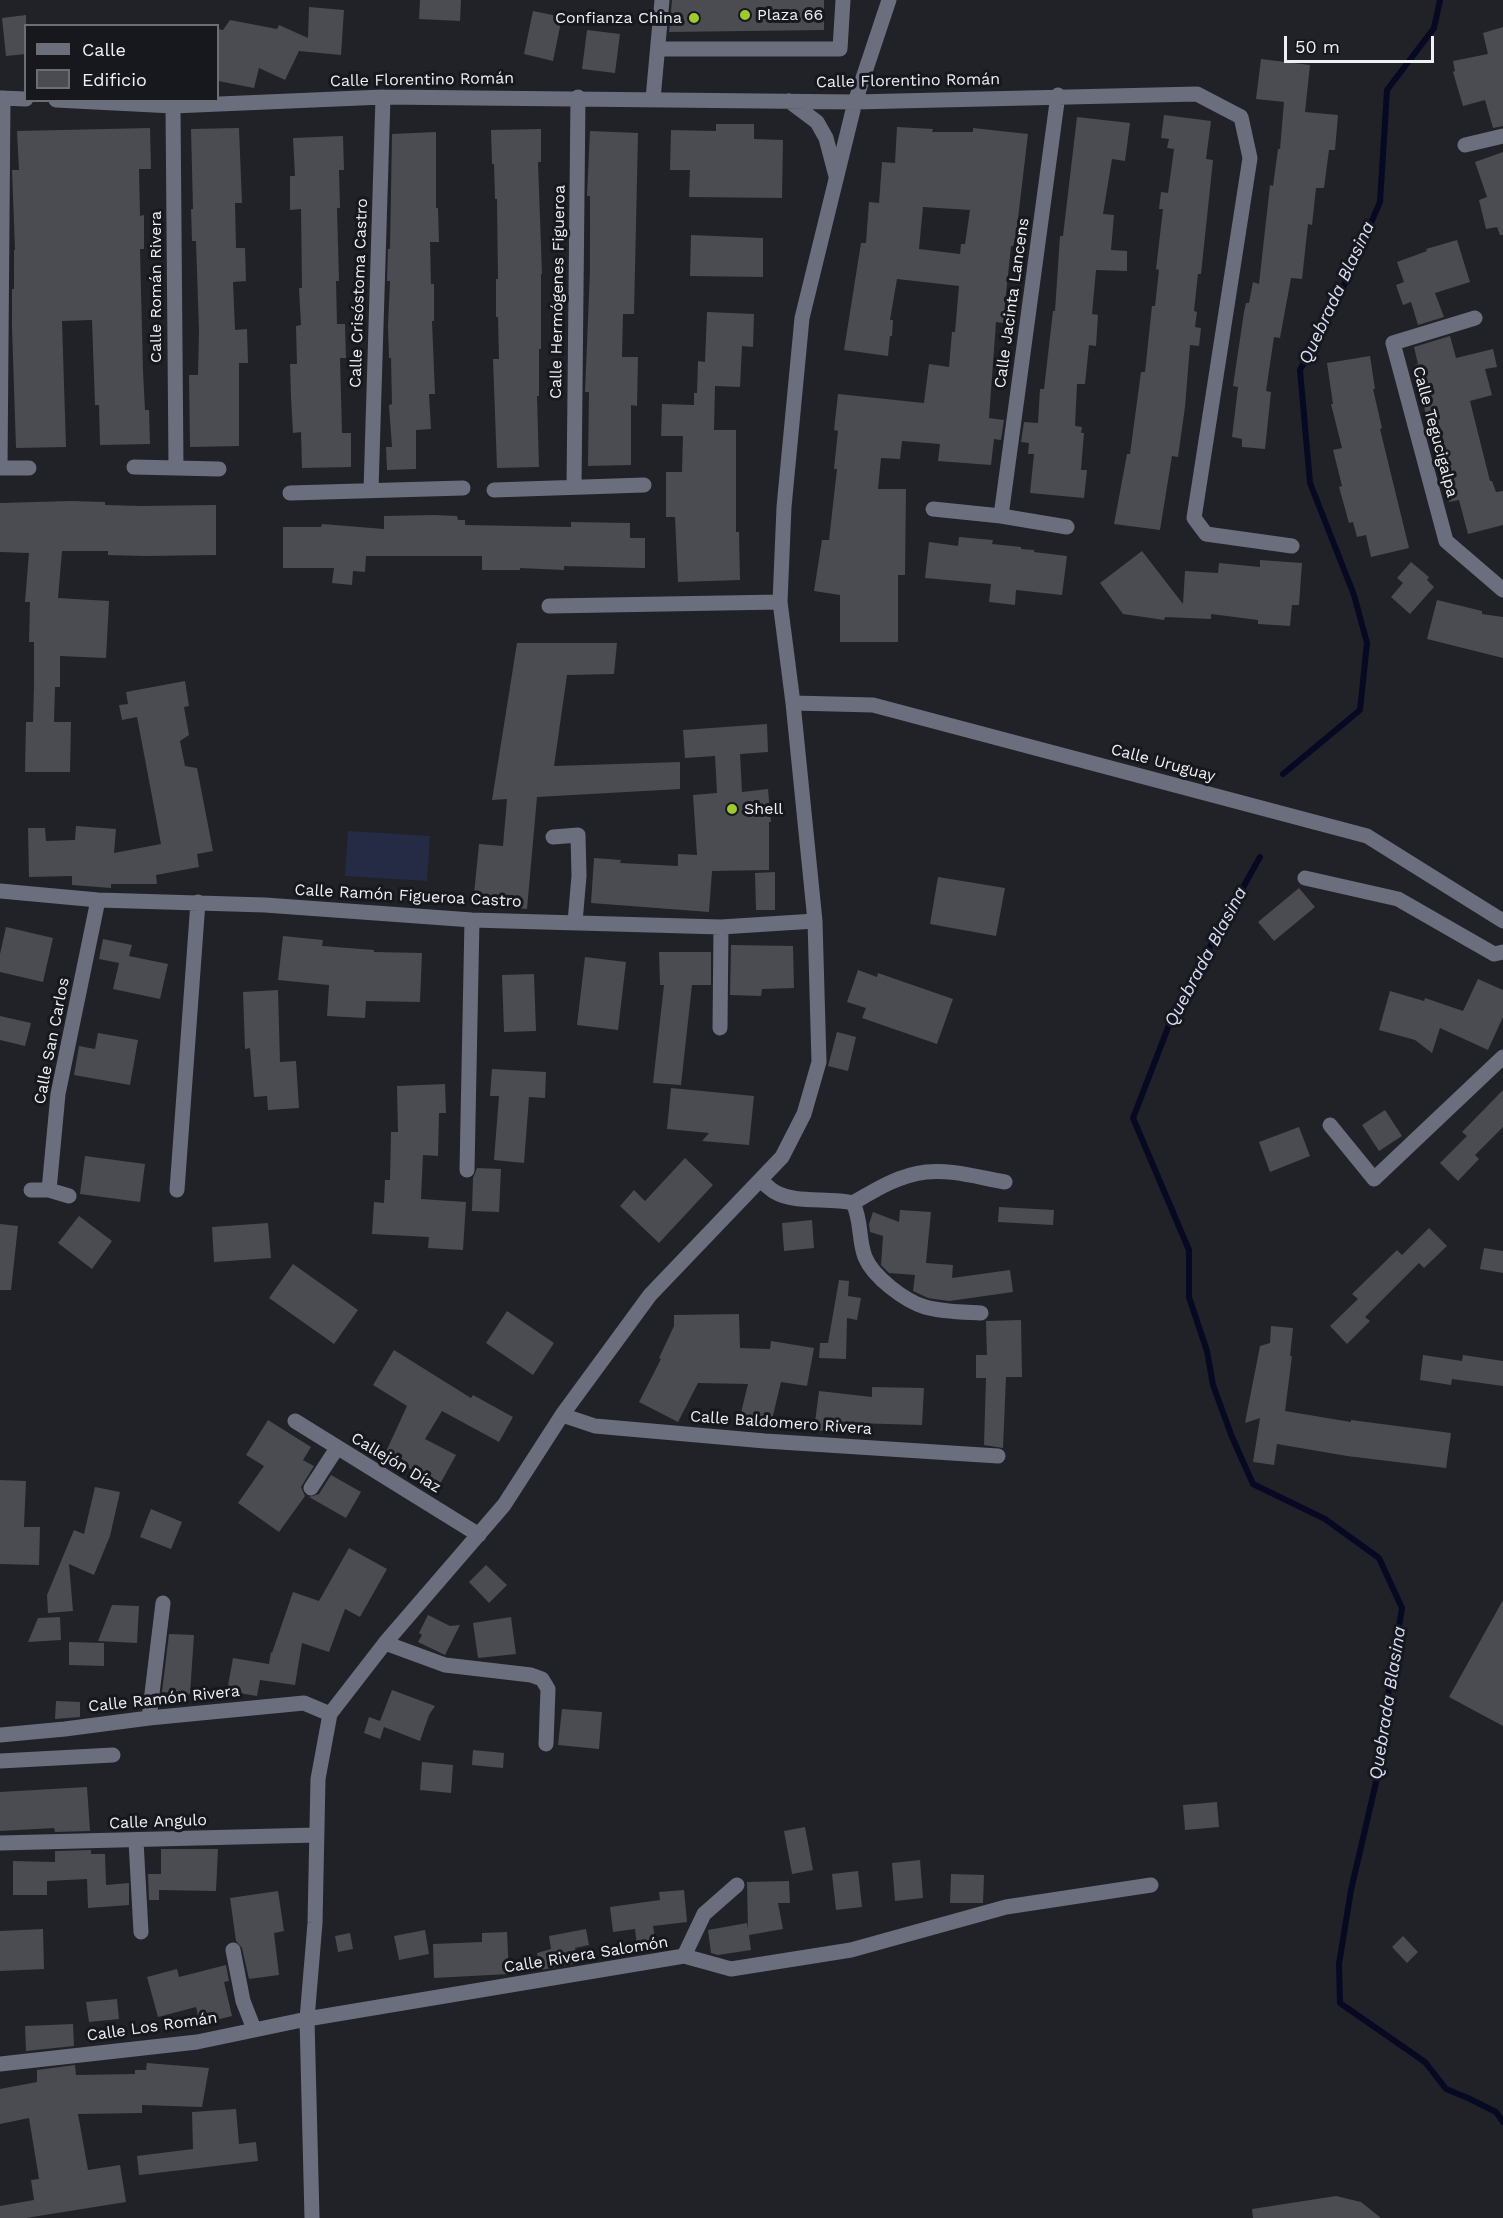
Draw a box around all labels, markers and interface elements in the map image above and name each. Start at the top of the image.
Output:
place label: Plaza 66 [757,5,823,25]
place label: Confianza China [555,8,682,28]
marker: Plaza 66 [738,8,752,22]
marker: Confianza China [687,11,701,25]
legend [24,24,219,102]
scale bar [1287,24,1437,62]
text: 50 m [1295,36,1340,57]
text: Calle [82,39,126,60]
text: Edificio [82,69,147,90]
street label: Calle Florentino Román [330,69,514,91]
street label: Calle Florentino Román [816,70,1000,92]
street label: Calle Hermógenes Figueroa [547,185,569,399]
street label: Calle Crisóstoma Castro [346,198,372,388]
street label: Calle Román Rivera [146,211,166,363]
street label: Calle Jacinta Lancens [991,217,1033,389]
water label: Quebrada Blasina [1294,218,1380,368]
street label: Calle Tegucigalpa [1408,364,1462,500]
street label: Calle Uruguay [1109,740,1217,786]
place label: Shell [744,799,783,819]
marker: Shell [725,802,739,816]
street label: Calle Ramón Figueroa Castro [294,880,522,912]
water label: Quebrada Blasina [1160,883,1252,1031]
street label: Calle San Carlos [30,976,74,1106]
street label: Calle Baldomero Rivera [690,1407,872,1439]
street label: Callejón Díaz [348,1429,444,1497]
water label: Quebrada Blasina [1365,1625,1411,1781]
street label: Calle Ramón Rivera [87,1682,241,1716]
street label: Calle Angulo [109,1811,207,1833]
street label: Calle Rivera Salomón [502,1933,670,1977]
street label: Calle Los Román [86,2008,218,2046]

